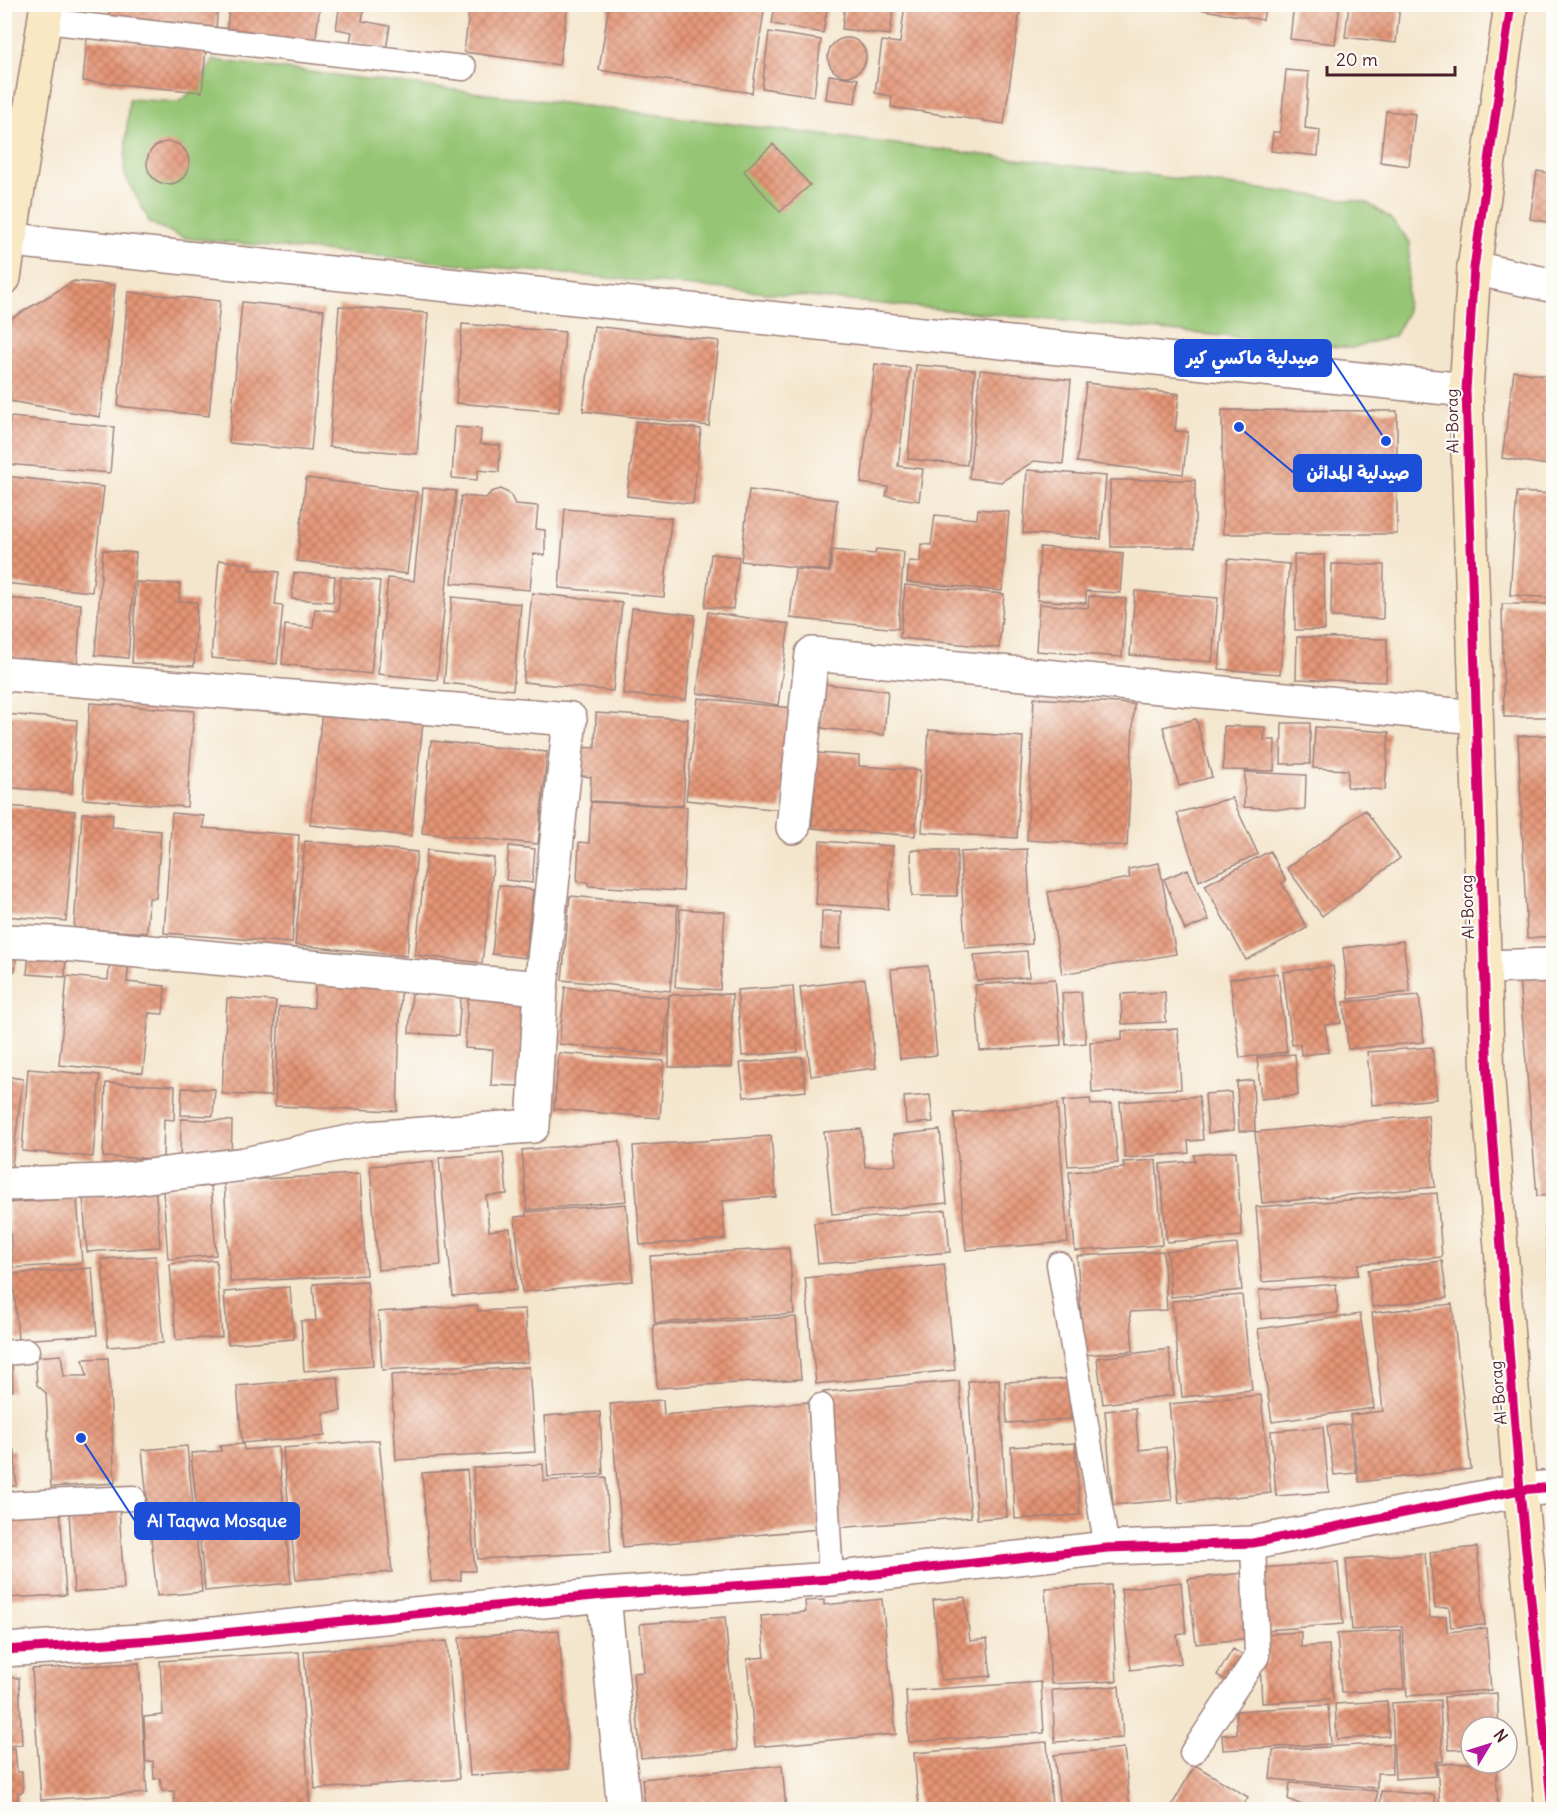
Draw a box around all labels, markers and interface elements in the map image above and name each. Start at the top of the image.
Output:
scale bar [1327,39,1454,77]
text: 20 m [1336,48,1378,71]
callout: صيدلية ماكسي كير [1175,340,1331,376]
text: صيدلية ماكسي كير [1185,346,1319,374]
street label: Al-Borag [1441,389,1463,453]
callout: صيدلية المدائن [1294,455,1421,491]
text: صيدلية المدائن [1306,461,1410,484]
street label: Al-Borag [1456,874,1478,940]
street label: Al-Borag [1485,1360,1511,1426]
callout: Al Taqwa Mosque [135,1503,299,1539]
text: Al Taqwa Mosque [147,1509,287,1532]
north arrow [1459,1715,1519,1775]
text: N [1490,1725,1512,1746]

